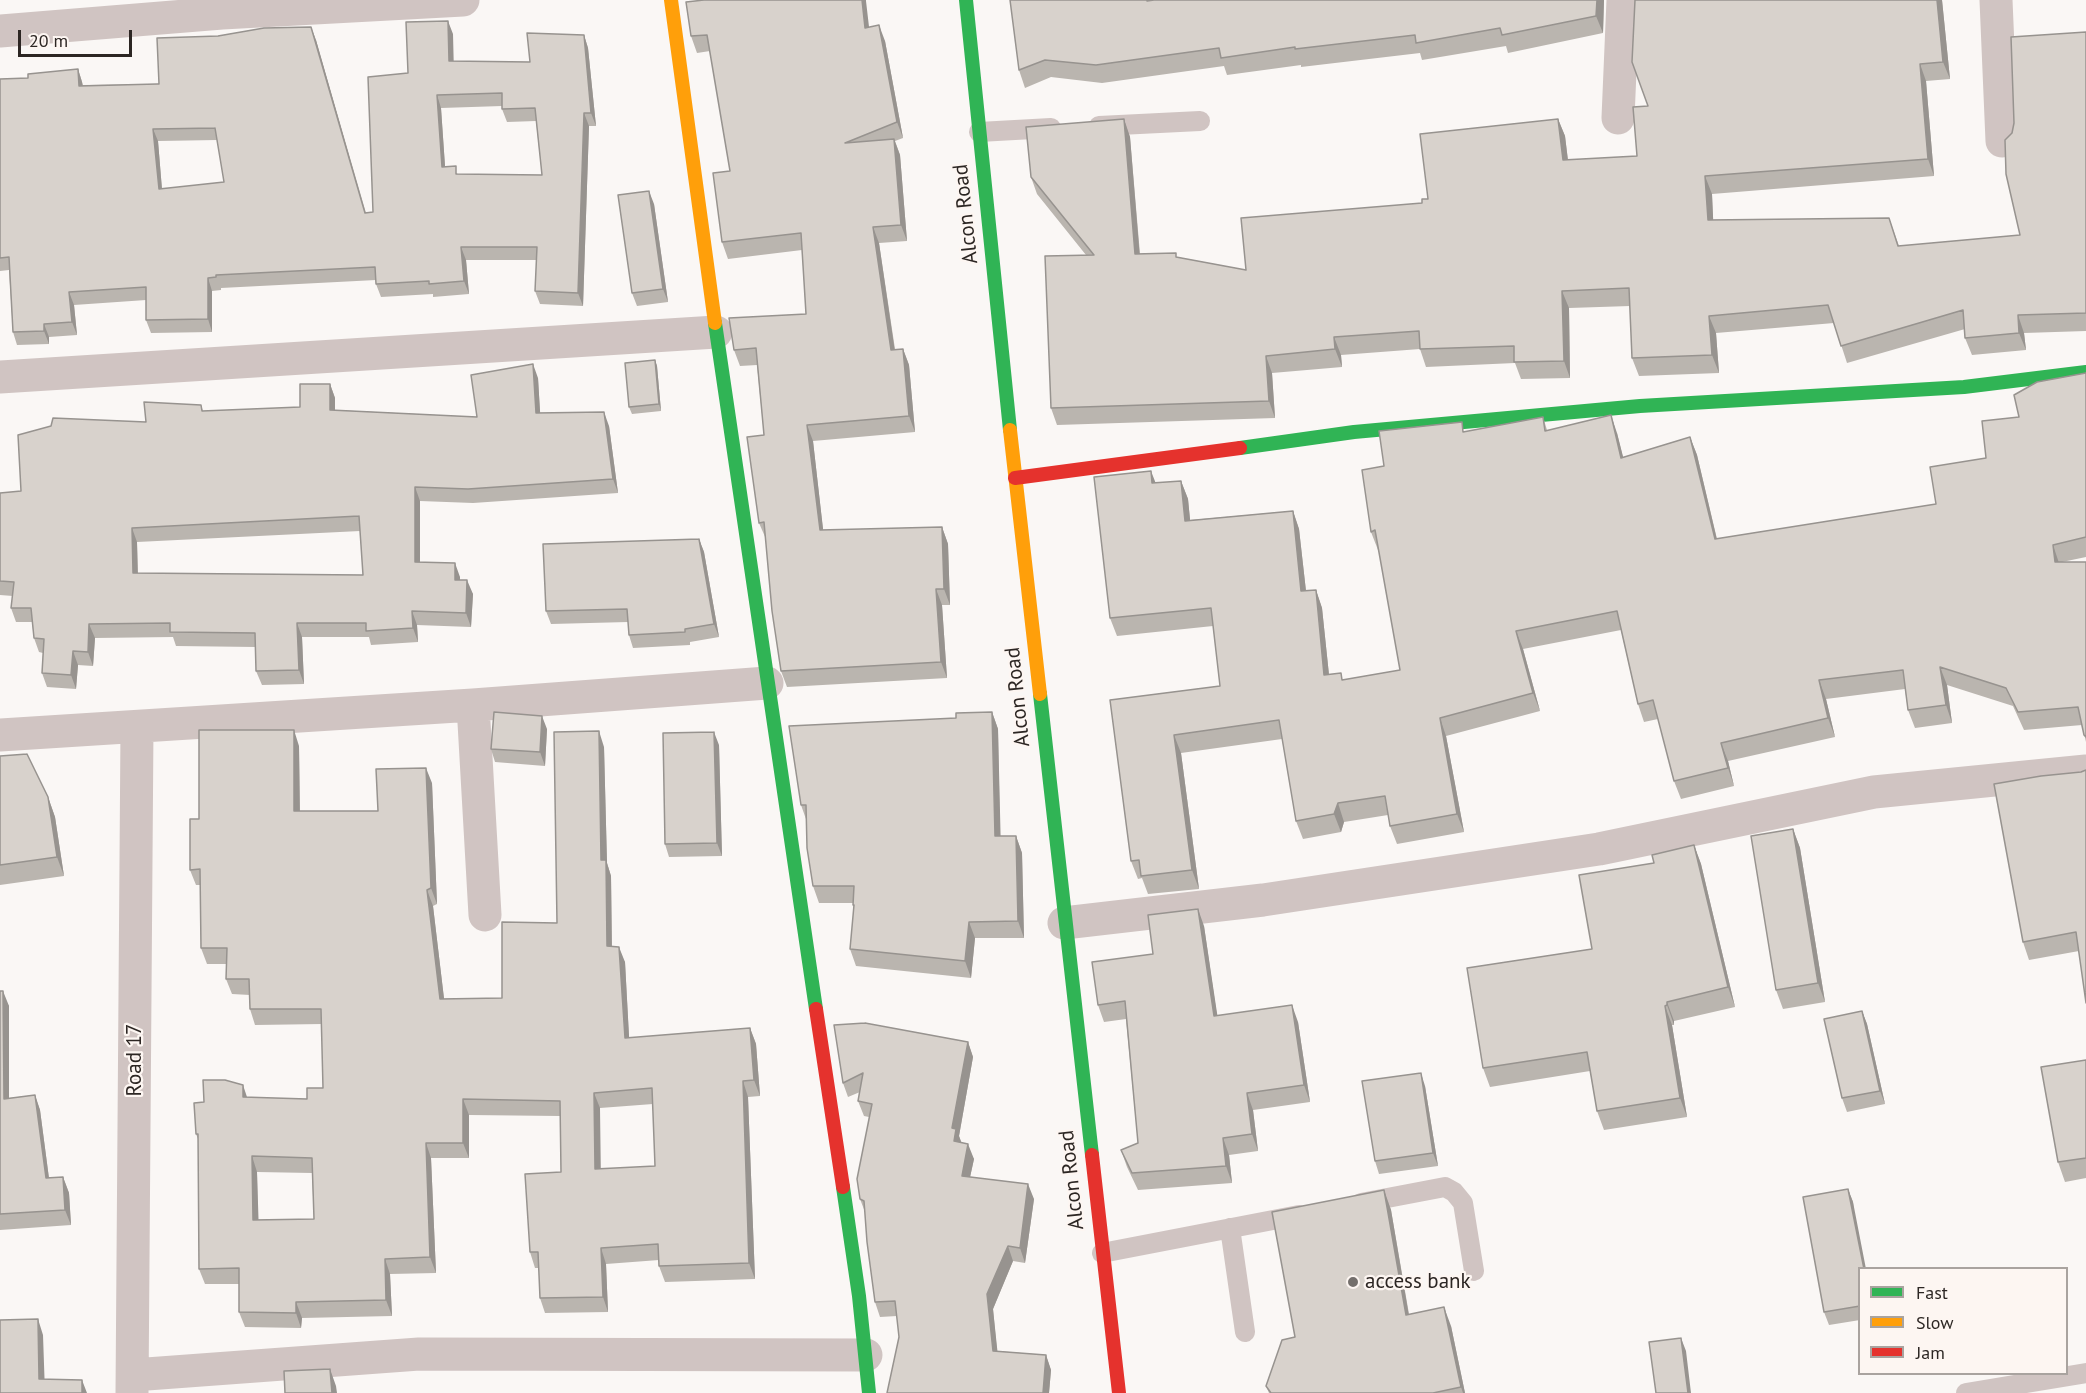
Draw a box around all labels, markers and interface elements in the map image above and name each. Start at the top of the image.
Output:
scale bar [21,18,135,56]
text: 20 m [29,29,68,52]
street label: Alcon Road [948,163,984,265]
street label: Alcon Road [1000,646,1036,748]
street label: Road 17 [122,1024,148,1096]
street label: Alcon Road [1054,1129,1090,1231]
legend [1858,1267,2068,1375]
place label: access bank [1365,1269,1471,1295]
marker: access bank [1346,1275,1360,1289]
text: Fast [1916,1281,1948,1304]
text: Slow [1916,1311,1954,1334]
text: Jam [1916,1341,1945,1364]

